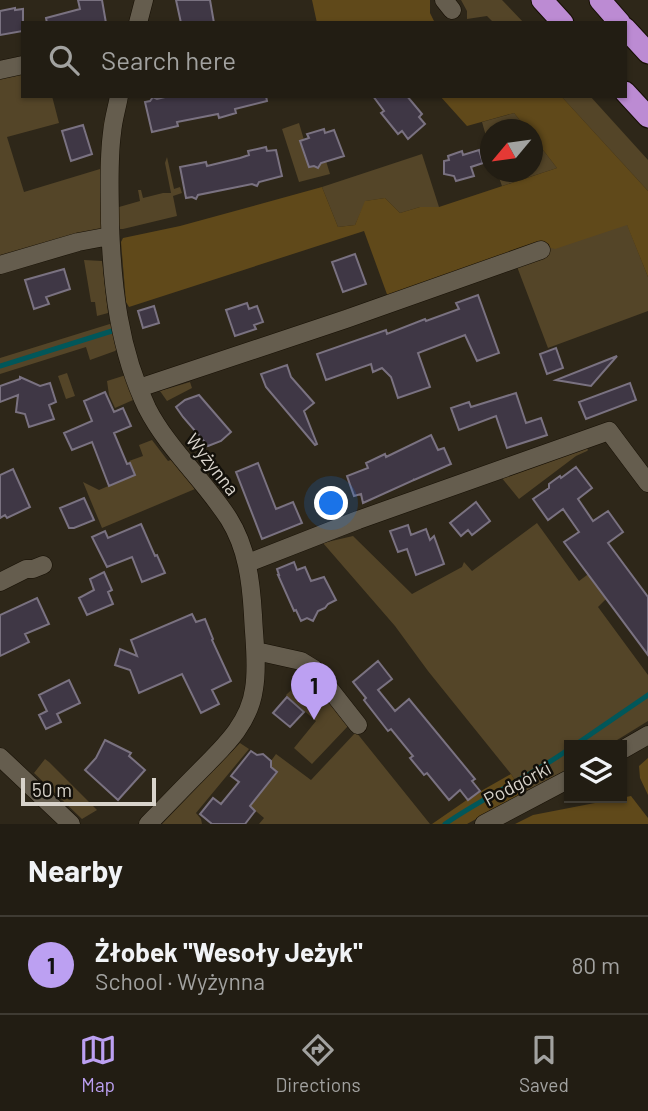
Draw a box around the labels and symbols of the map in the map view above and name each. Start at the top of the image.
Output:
north arrow [480,119,543,182]
street label: Wyżynna [182,428,244,500]
your location [314,486,348,520]
pin: 1 [291,662,337,720]
street label: Podgórki [479,756,555,810]
scale bar [21,775,156,807]

